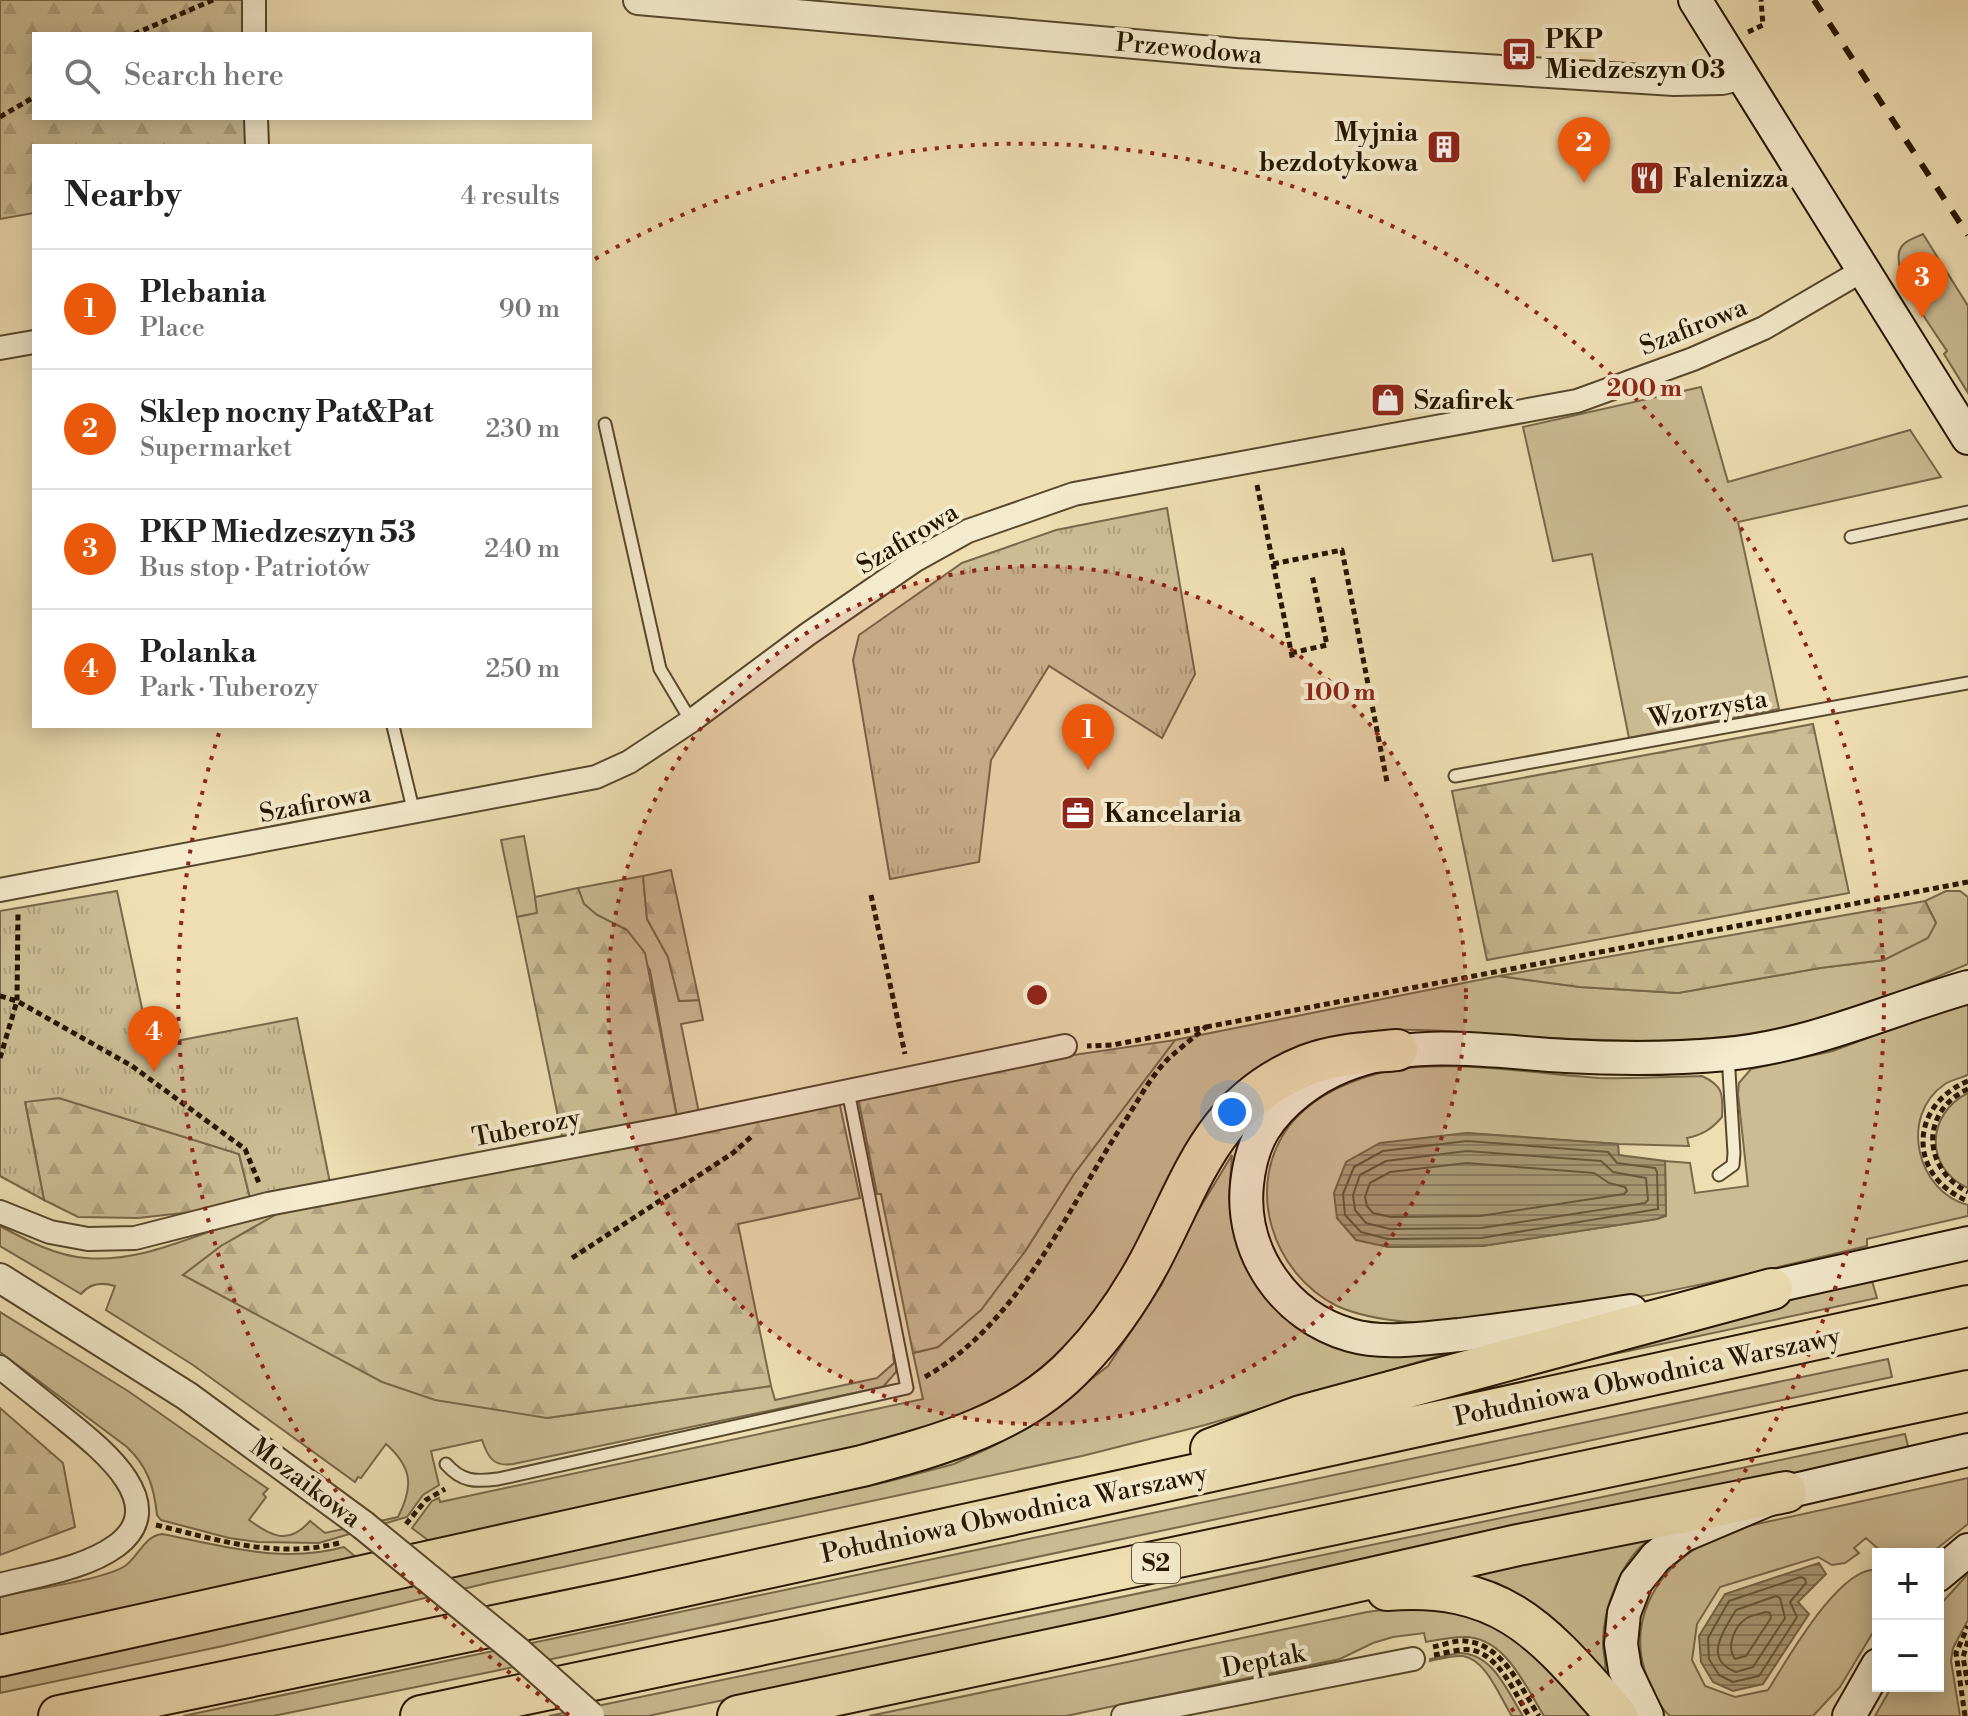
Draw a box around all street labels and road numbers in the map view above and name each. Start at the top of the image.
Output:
street label: Przewodowa [1114,27,1264,71]
street label: Szafirowa [1635,291,1752,363]
street label: Szafirowa [851,496,965,582]
street label: Wzorzysta [1645,683,1771,735]
street label: Szafirowa [257,777,374,830]
street label: Tuberozy [469,1102,583,1154]
street label: Południowa Obwodnica Warszawy [1451,1320,1844,1434]
street label: Mozaikowa [244,1431,368,1535]
street label: Południowa Obwodnica Warszawy [818,1457,1211,1571]
road number: S2 [1132,1543,1180,1583]
street label: Deptak [1219,1637,1309,1685]

